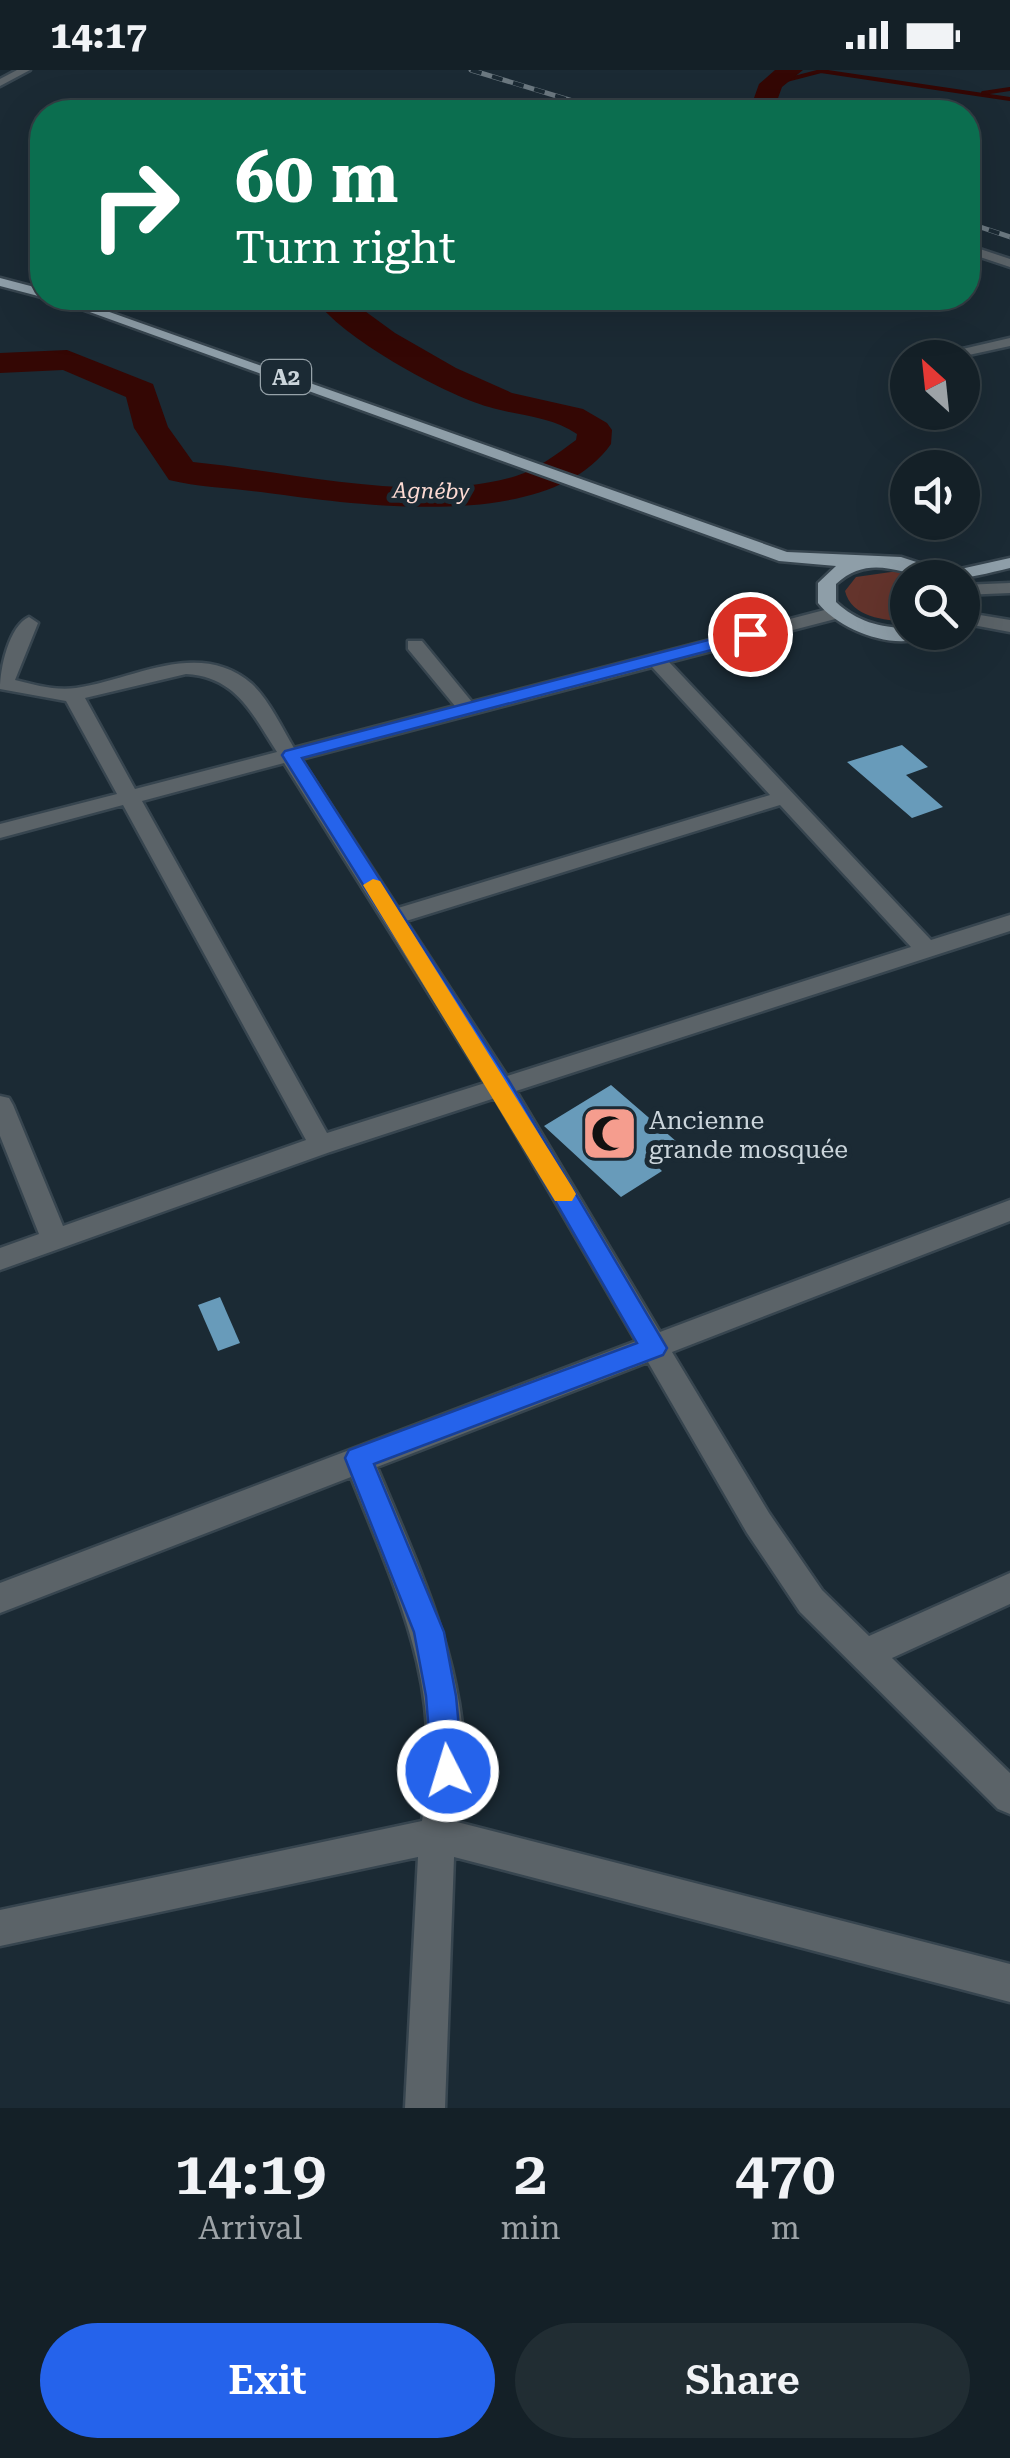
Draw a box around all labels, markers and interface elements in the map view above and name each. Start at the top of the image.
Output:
text: 14:17 [50,13,147,57]
text: 60 m [235,137,399,219]
icon: right [70,140,200,270]
text: Turn right [235,221,456,274]
north arrow [890,340,980,430]
map controls [890,340,980,650]
road number: A2 [261,360,311,394]
button: sound [890,450,980,540]
water label: Agnéby [390,478,470,504]
button: search [890,560,980,650]
pin [708,592,793,677]
icon: arrive [723,607,778,662]
mosque icon: Ancienne grande mosquée [580,1104,640,1164]
place label: Ancienne grande mosquée [649,1106,848,1164]
position arrow [396,1719,500,1823]
text: 14:19 [174,2138,326,2209]
text: 2 [514,2138,547,2209]
text: 470 [735,2138,836,2209]
text: Arrival [198,2209,302,2247]
text: min [501,2209,561,2247]
text: m [771,2209,800,2247]
button: Exit [40,2323,495,2438]
button: Share [515,2323,970,2438]

